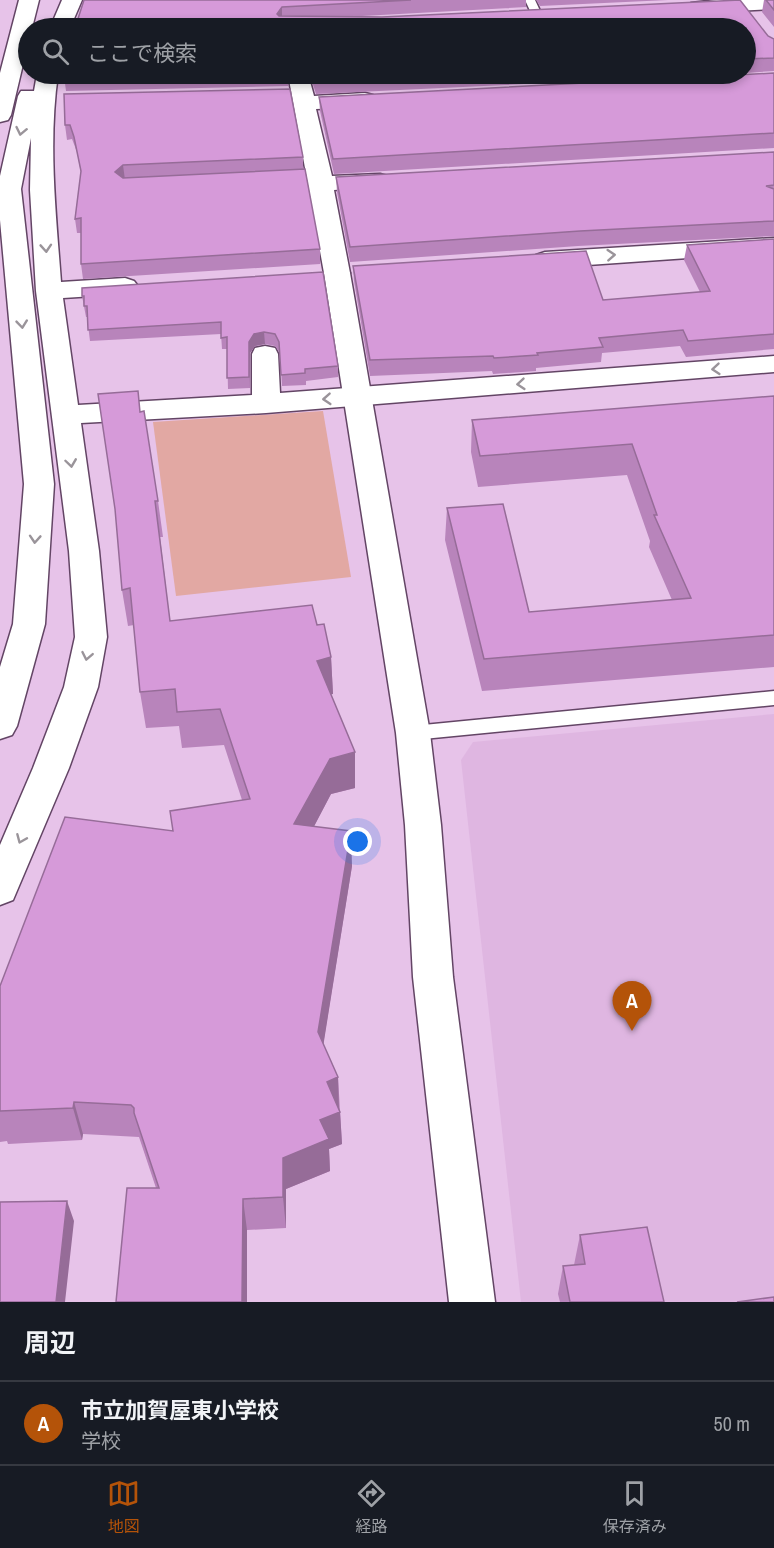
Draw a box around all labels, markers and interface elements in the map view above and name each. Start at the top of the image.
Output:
search box [18,18,756,84]
icon: search [39,35,72,68]
text: ここで検索 [87,38,197,68]
one-way arrow [16,125,29,135]
one-way arrow [39,244,52,253]
one-way arrow [606,249,615,262]
one-way arrow [15,319,28,328]
one-way arrow [711,362,720,375]
one-way arrow [517,377,526,390]
one-way arrow [322,393,331,406]
one-way arrow [64,458,76,467]
one-way arrow [29,534,42,543]
one-way arrow [81,651,94,661]
your location [343,827,372,856]
one-way arrow [16,833,28,844]
pin: A [612,982,652,1031]
text: 周辺 [24,1325,76,1360]
text: 市立加賀屋東小学校 [81,1395,279,1425]
text: A [38,1410,49,1437]
text: 50 m [714,1410,750,1437]
text: 学校 [81,1427,121,1454]
tab: 地図 [107,1477,140,1537]
tab: 経路 [355,1477,388,1537]
tab: 保存済み [603,1477,667,1537]

